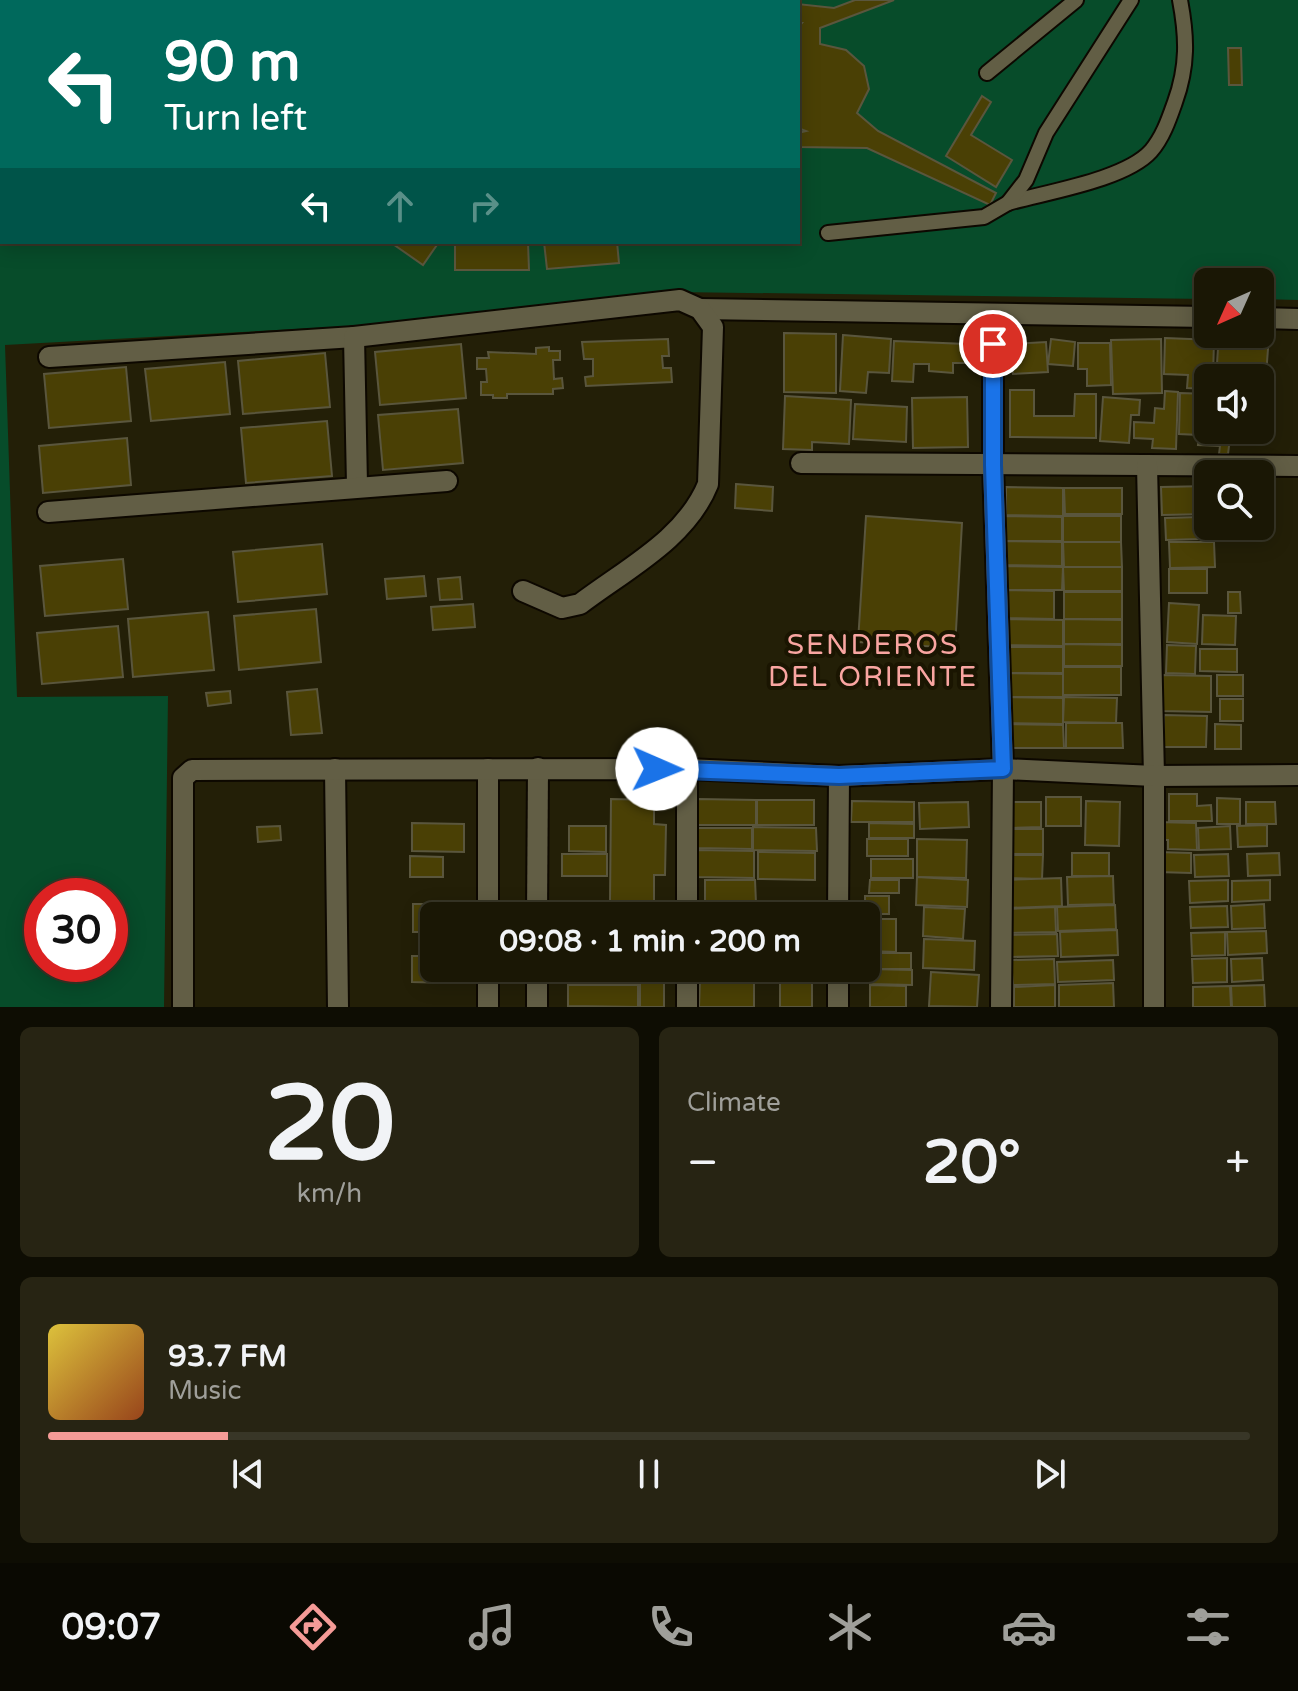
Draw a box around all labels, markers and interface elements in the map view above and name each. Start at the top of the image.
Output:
text: 90 m [164,29,300,96]
icon: left [32,32,136,136]
text: Turn left [164,97,307,140]
icon: left [294,184,338,228]
icon: ahead [378,184,422,228]
icon: right [462,184,506,228]
north arrow [1194,268,1274,348]
map controls [1194,268,1274,540]
pin [959,310,1027,378]
icon: arrive [971,322,1015,366]
button: sound [1194,364,1274,444]
button: search [1194,460,1274,540]
district label: SENDEROS DEL ORIENTE [768,628,978,694]
position arrow [615,727,699,811]
speed limit sign: 30 [24,878,128,982]
text: 09:08 · 1 min · 200 m [499,923,801,960]
text: 20 [264,1063,395,1188]
text: Climate [687,1087,781,1118]
text: 20° [923,1127,1021,1199]
text: − [687,1137,718,1190]
text: + [1225,1137,1250,1190]
text: km/h [297,1178,362,1209]
text: 93.7 FM [168,1338,287,1375]
text: Music [168,1375,241,1406]
icon: previous [226,1452,270,1496]
icon: pause [627,1452,671,1496]
icon: next [1028,1452,1072,1496]
icon: directions [285,1599,341,1655]
icon: music [464,1599,520,1655]
icon: phone [643,1599,699,1655]
icon: climate [822,1599,878,1655]
icon: car [1001,1599,1057,1655]
icon: filters [1180,1599,1236,1655]
text: 09:07 [62,1606,161,1649]

